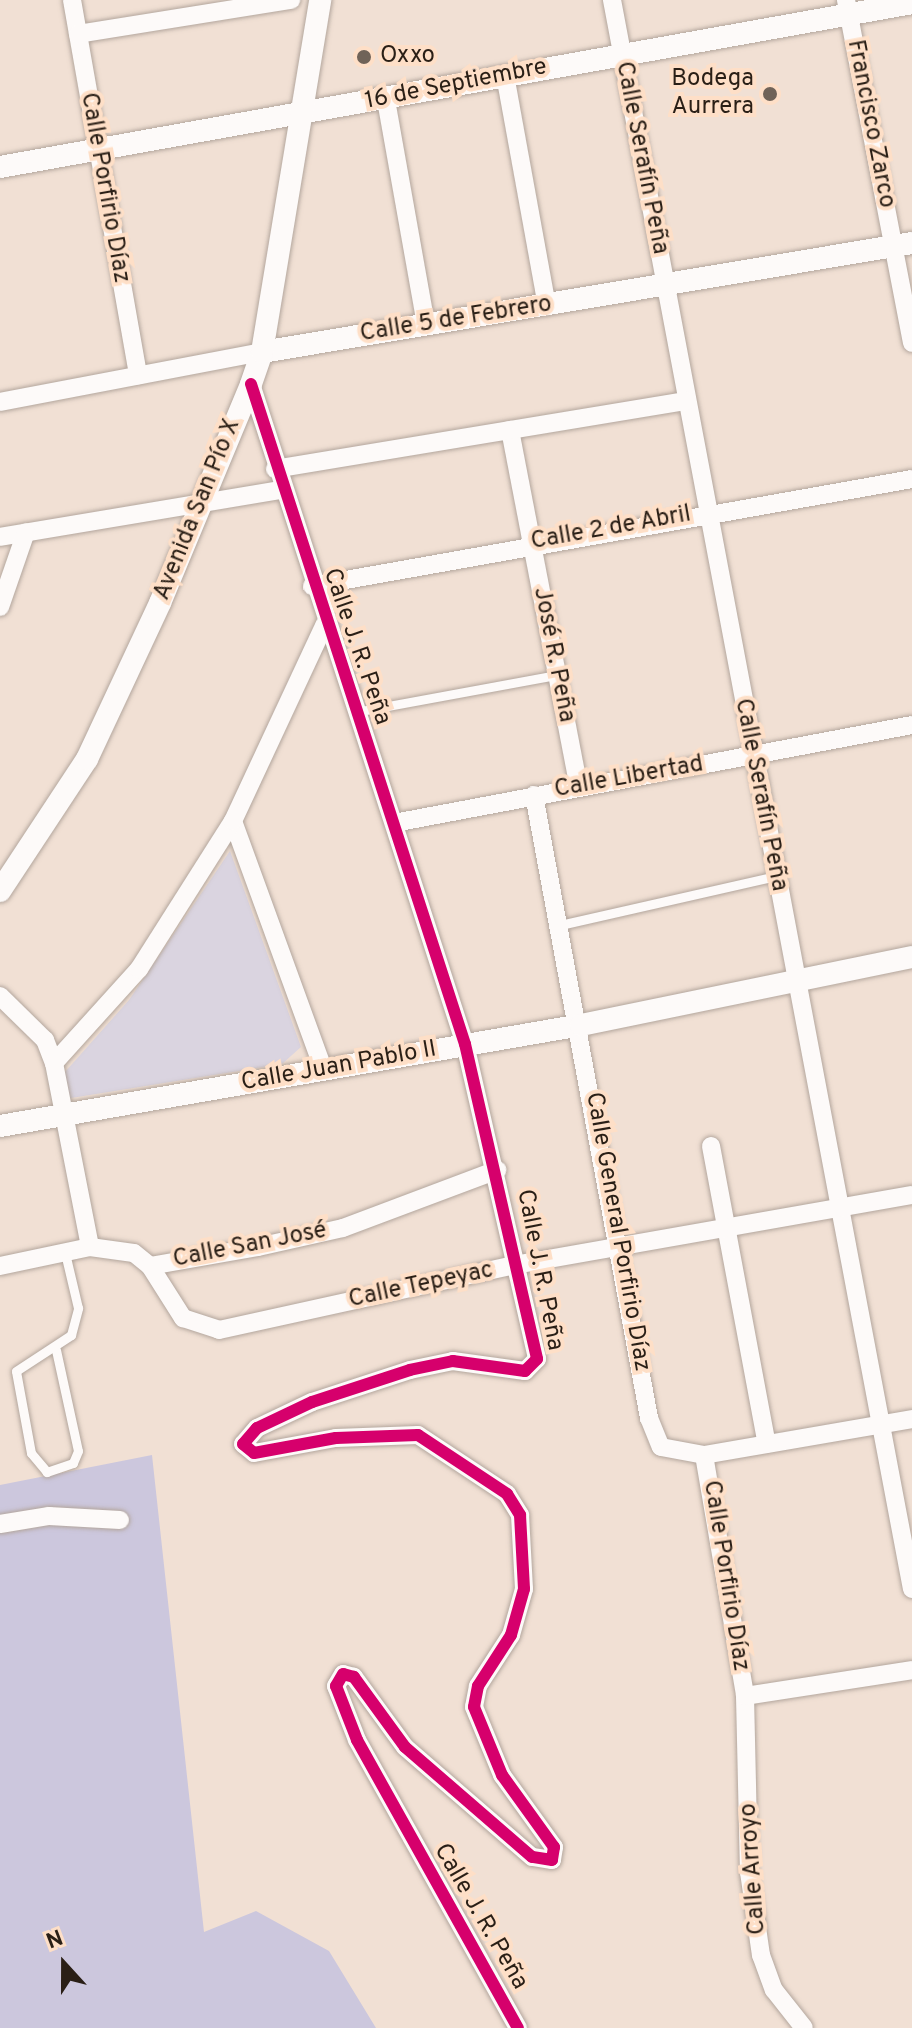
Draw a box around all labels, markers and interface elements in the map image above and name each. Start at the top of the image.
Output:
street label: Francisco Zarco [840,38,900,210]
place label: Oxxo [380,43,435,71]
marker: Oxxo [355,48,373,66]
street label: 16 de Septiembre [363,53,549,117]
street label: Calle Serafín Peña [608,59,674,257]
place label: Bodega Aurrera [671,66,754,122]
marker: Bodega Aurrera [761,85,779,103]
street label: Calle Porfirio Díaz [73,91,135,285]
street label: Calle 5 de Febrero [358,291,554,349]
street label: Avenida San Pío X [149,415,247,605]
street label: Calle 2 de Abril [528,501,694,557]
street label: Calle J. R. Peña [316,565,396,729]
street label: José R. Peña [526,585,580,725]
street label: Calle Serafín Peña [727,696,793,894]
street label: Calle Libertad [552,751,706,805]
street label: Calle Juan Pablo II [239,1036,439,1098]
street label: Calle General Porfirio Díaz [578,1090,656,1374]
street label: Calle J. R. Peña [509,1187,569,1353]
street label: Calle San José [171,1217,329,1275]
street label: Calle Tepeyac [346,1257,496,1315]
street label: Calle Porfirio Díaz [696,1478,754,1674]
street label: Calle Arroyo [735,1802,773,1936]
street label: Calle J. R. Peña [427,1839,533,1995]
north arrow [24,1924,104,2004]
text: N [43,1926,67,1957]

